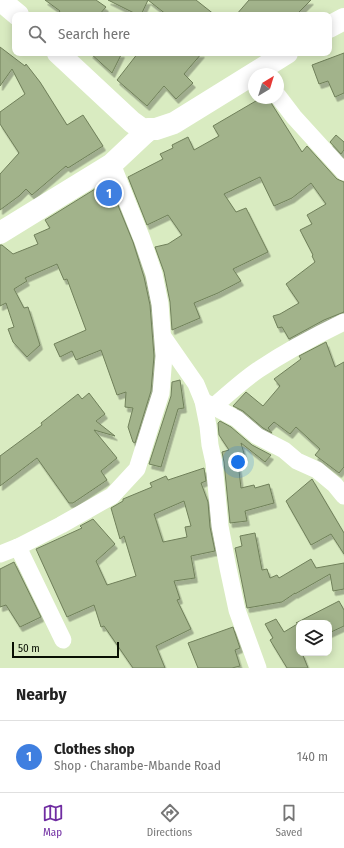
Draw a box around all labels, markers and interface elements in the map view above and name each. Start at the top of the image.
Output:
search box [12,12,332,56]
icon: search [26,23,48,45]
text: Search here [58,25,130,43]
north arrow [248,68,284,104]
pin: 1 [96,178,122,208]
your location [228,452,248,472]
map controls [296,620,332,656]
button: layers [296,620,332,656]
scale bar [12,640,119,659]
text: 50 m [18,642,40,655]
text: Nearby [16,684,67,705]
text: Clothes shop [54,740,135,758]
text: 1 [26,749,32,764]
text: 140 m [297,749,328,764]
text: Shop · Charambe-Mbande Road [54,758,221,773]
tab: Map [42,802,64,839]
tab: Directions [147,802,192,839]
tab: Saved [276,802,302,839]

